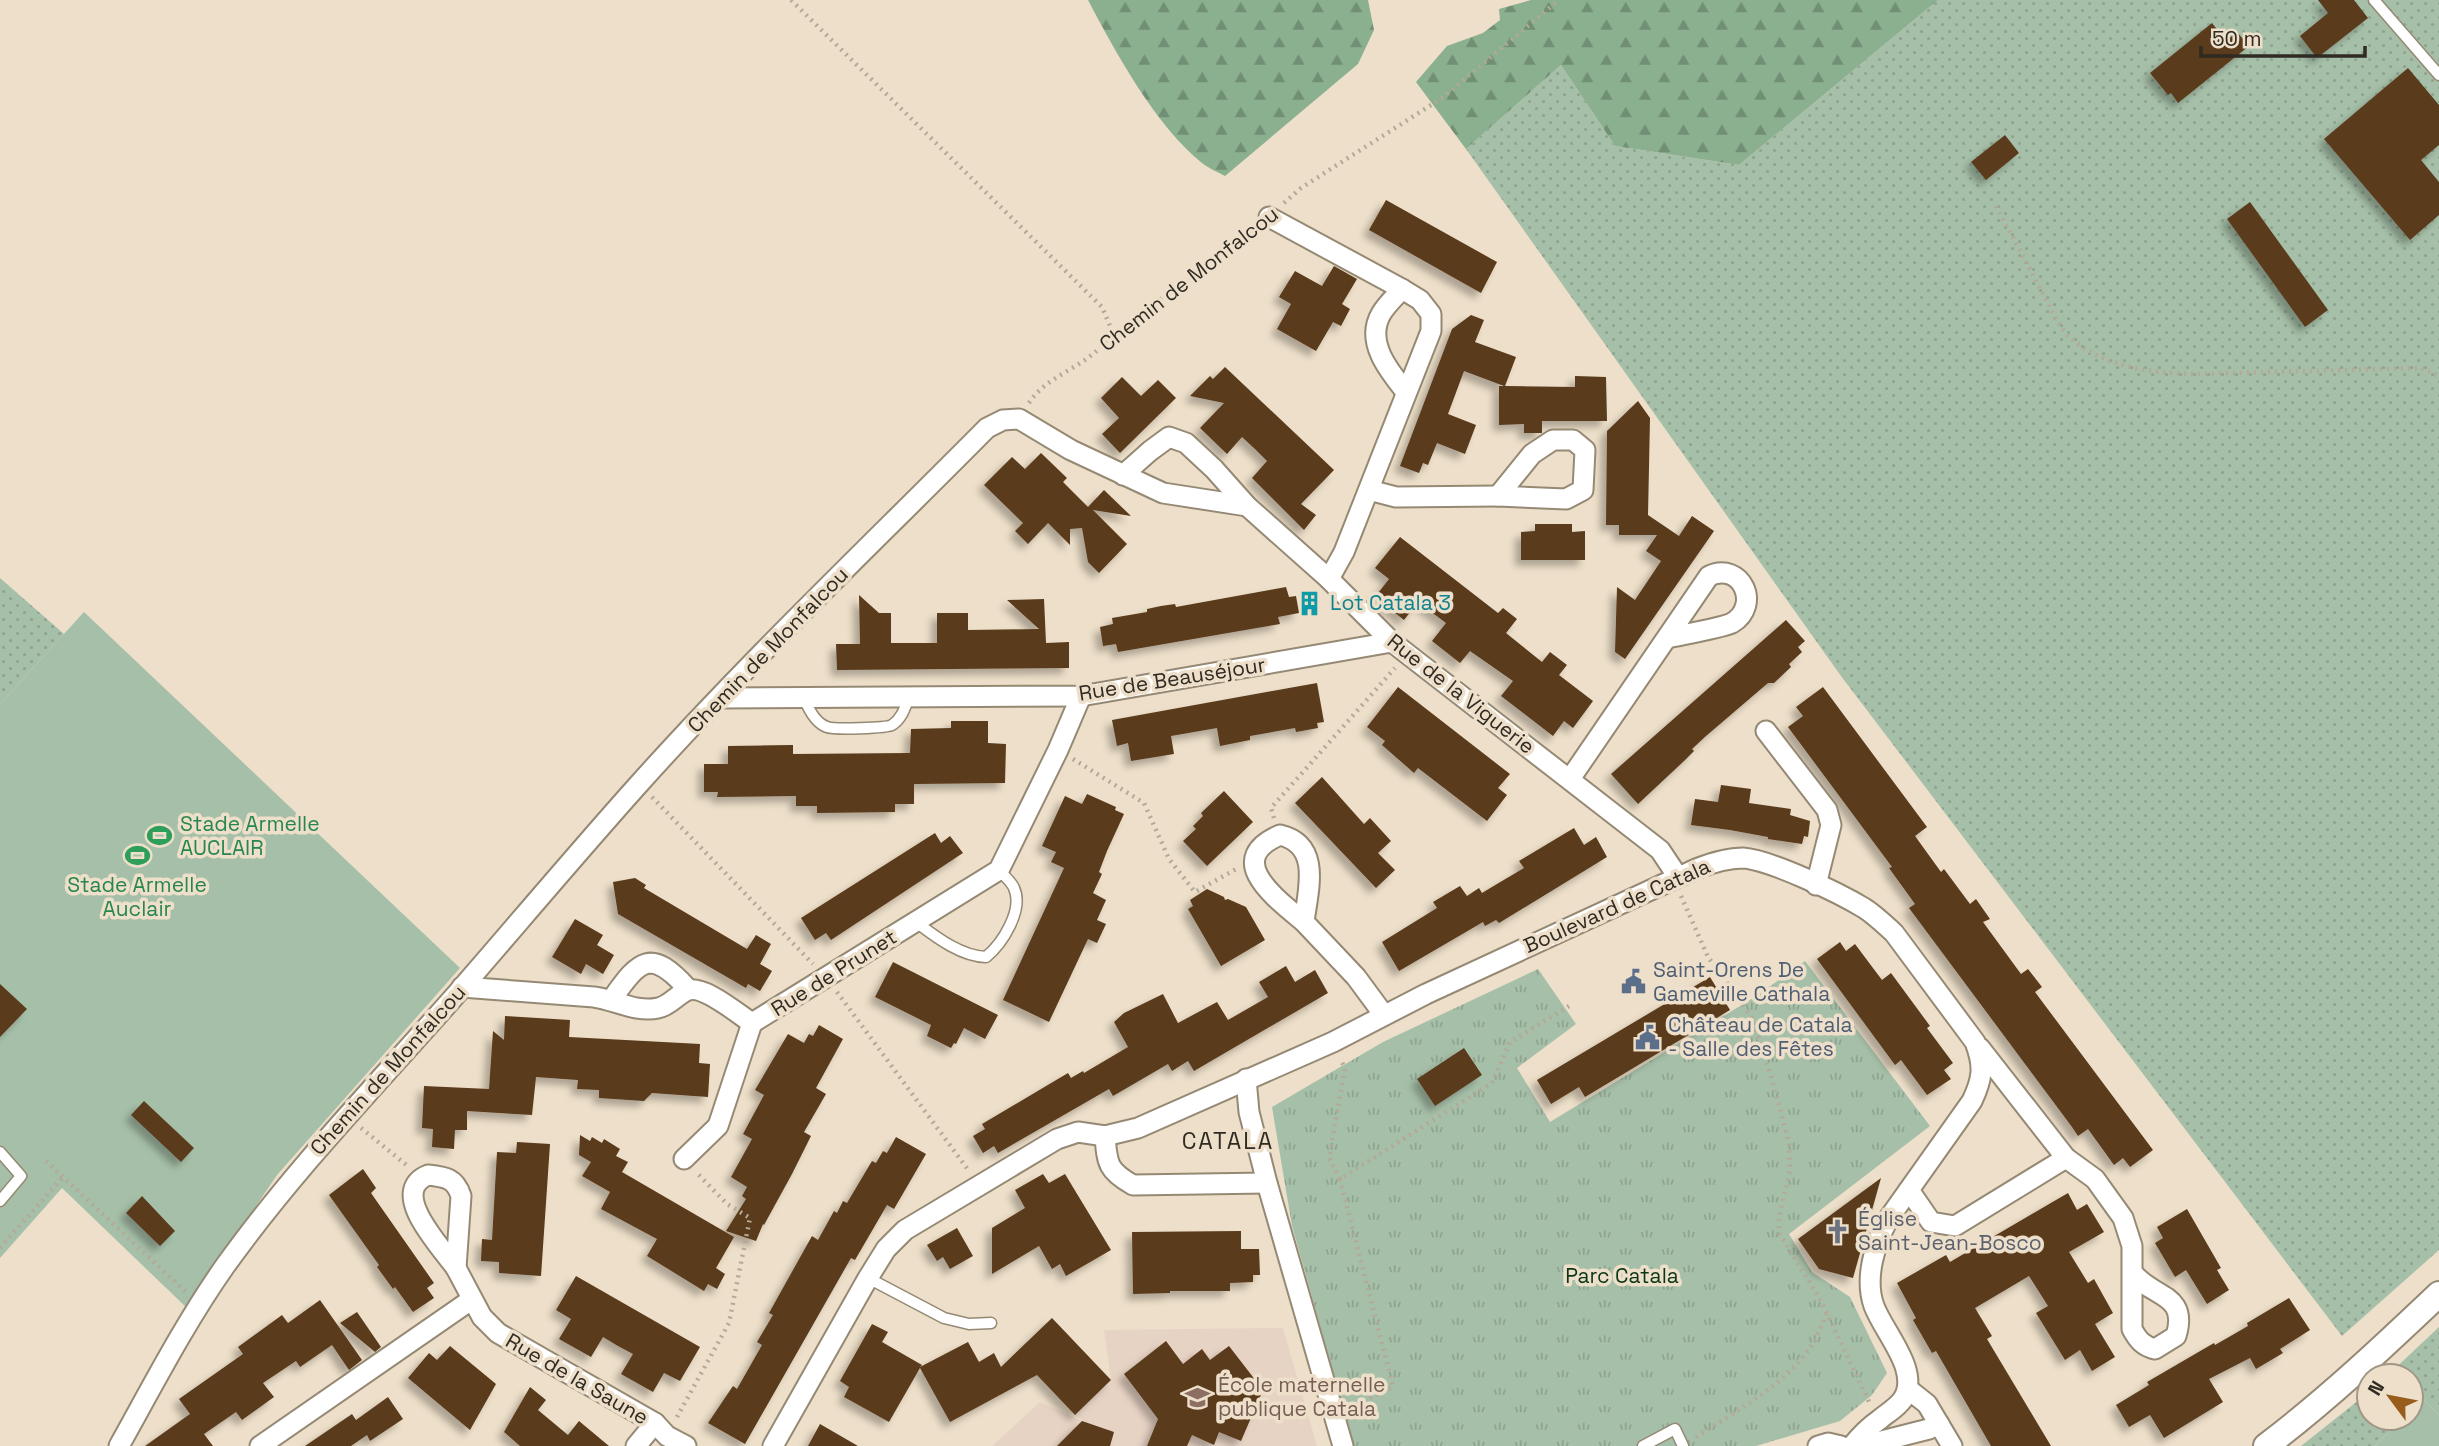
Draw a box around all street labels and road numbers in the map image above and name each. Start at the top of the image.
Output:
street label: Chemin de Monfalcou [1094,200,1284,357]
street label: Chemin de Monfalcou [682,561,854,738]
street label: Rue de la Viguerie [1382,628,1541,760]
street label: Rue de Beauséjour [1077,650,1267,707]
street label: Boulevard de Catala [1519,852,1714,959]
street label: Rue de Prunet [766,923,902,1022]
street label: Chemin de Monfalcou [304,979,471,1160]
street label: Rue de la Saune [501,1327,654,1430]

